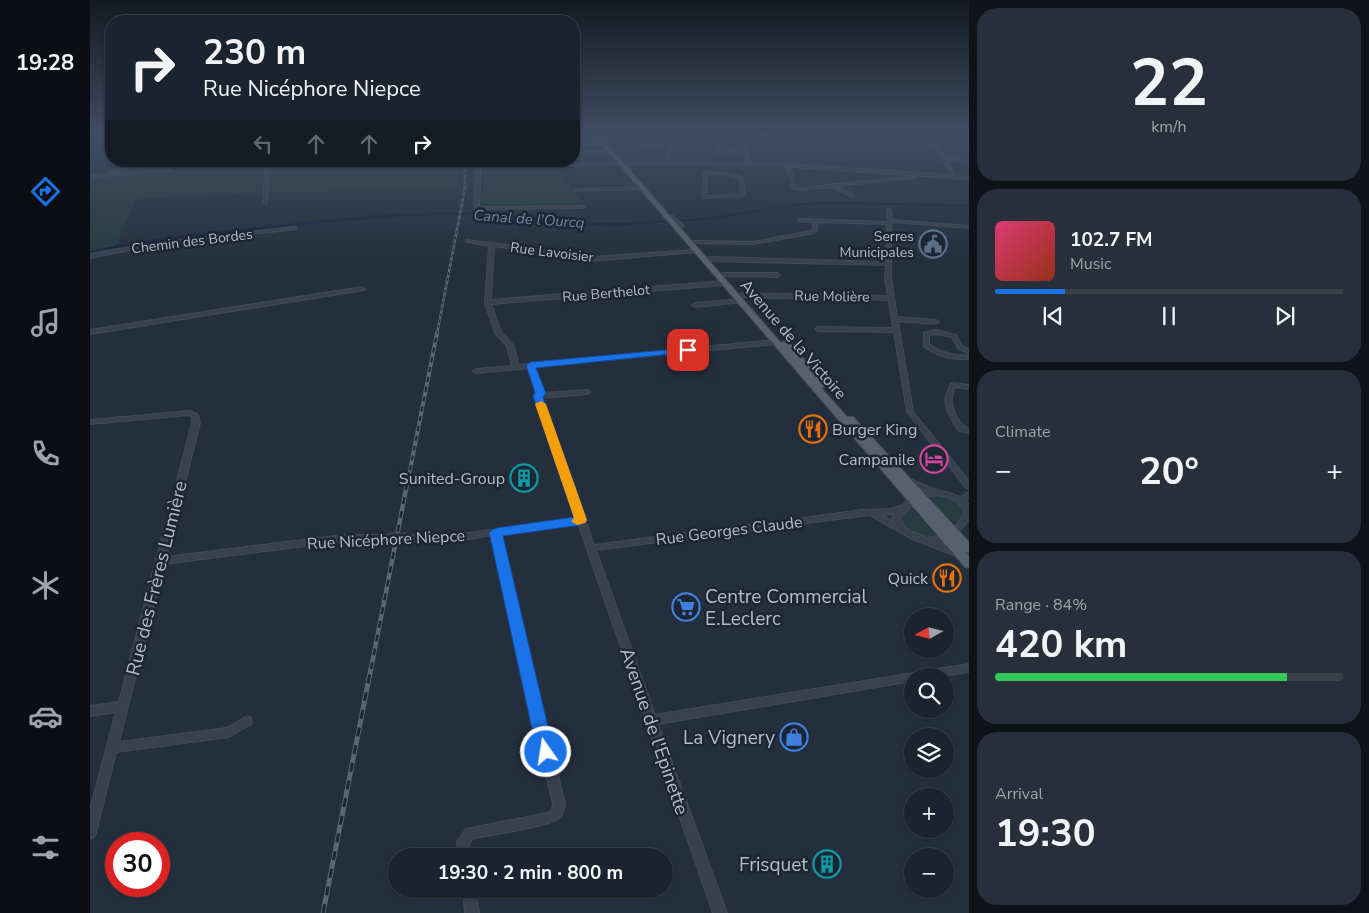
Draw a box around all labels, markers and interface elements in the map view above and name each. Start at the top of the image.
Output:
text: 230 m [203,29,306,76]
icon: right [120,35,185,100]
text: 22 [1130,39,1208,128]
text: 19:28 [16,48,74,78]
text: Rue Nicéphore Niepce [203,74,421,104]
text: km/h [1151,116,1187,138]
icon: left [249,130,277,158]
icon: ahead [302,130,330,158]
icon: ahead [355,130,383,158]
icon: right [408,130,436,158]
icon: directions [28,174,63,209]
water label: Canal de l'Ourcq [473,205,585,233]
street label: Chemin des Bordes [130,225,254,258]
place label: Serres Municipales [839,227,914,262]
text: 102.7 FM [1070,227,1153,253]
public building icon: Serres Municipales [918,229,948,259]
street label: Rue Lavoisier [509,238,595,267]
text: Music [1070,253,1111,275]
street label: Avenue de la Victoire [735,275,851,404]
street label: Rue Berthelot [562,280,651,307]
street label: Rue Molière [794,286,870,307]
icon: previous [1039,302,1067,330]
icon: pause [1155,302,1183,330]
icon: next [1271,302,1299,330]
icon: music [28,305,63,340]
pin [667,329,709,371]
icon: arrive [674,336,702,364]
restaurant icon: Burger King [798,414,828,444]
place label: Burger King [832,419,917,441]
text: Climate [995,421,1050,443]
icon: phone [28,436,63,471]
hotel icon: Campanile [919,444,949,474]
text: 20° [1139,446,1199,497]
place label: Campanile [839,449,915,471]
text: − [995,452,1012,490]
text: + [1326,452,1343,490]
building icon: Sunited-Group [509,463,539,493]
place label: Sunited-Group [399,468,505,490]
street label: Rue des Frères Lumière [120,478,194,678]
street label: Rue Georges Claude [655,511,804,551]
street label: Rue Nicéphore Niepce [306,525,466,555]
restaurant icon: Quick [932,563,962,593]
icon: climate [28,568,63,603]
place label: Quick [888,568,929,590]
place label: Centre Commercial E.Leclerc [705,584,868,632]
supermarket icon: Centre Commercial E.Leclerc [671,592,701,622]
text: Range · 84% [995,594,1087,616]
north arrow [904,608,954,658]
map controls [904,608,954,898]
text: 420 km [995,619,1127,670]
street label: Avenue de l'Epinette [613,644,695,818]
button: search [904,668,954,718]
icon: car [28,699,63,734]
shop icon: La Vignery [779,722,809,752]
position arrow [519,725,571,777]
place label: La Vignery [683,725,775,751]
button: layers [904,728,954,778]
text: Arrival [995,783,1043,805]
button: + [904,788,954,838]
text: 19:30 [995,808,1096,859]
icon: filters [28,830,63,865]
speed limit sign: 30 [105,832,170,897]
button: − [904,848,954,898]
building icon: Frisquet [812,849,842,879]
place label: Frisquet [739,852,808,878]
text: 19:30 · 2 min · 800 m [438,860,623,886]

